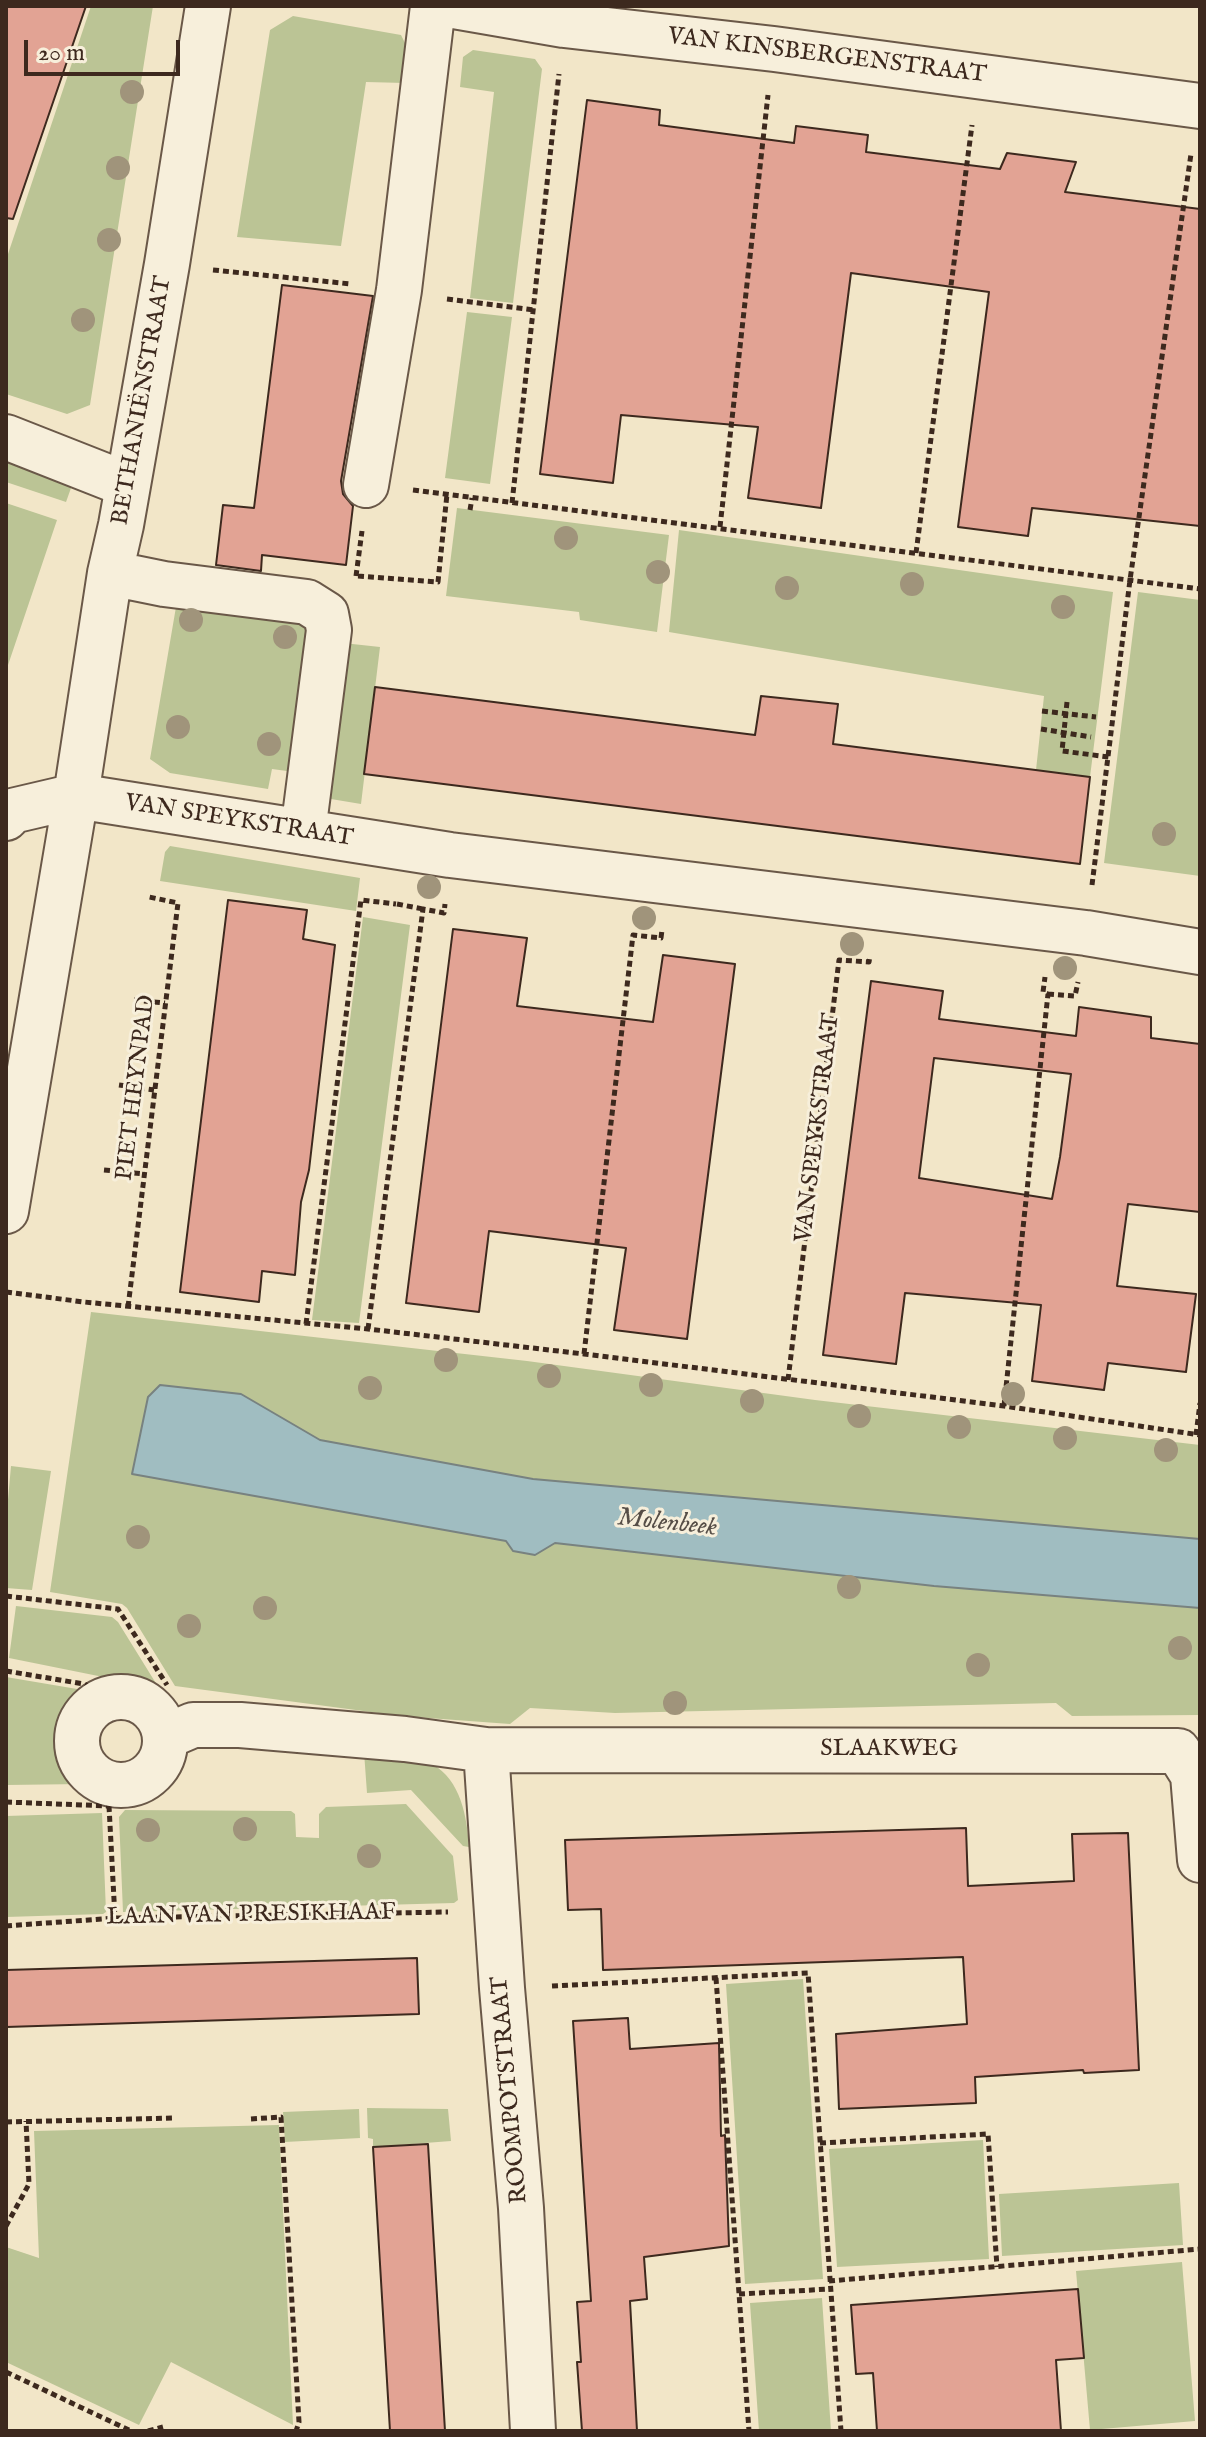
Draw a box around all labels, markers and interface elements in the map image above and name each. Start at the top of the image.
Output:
street label: VAN KINSBERGENSTRAAT [666,23,988,91]
scale bar [28,24,184,74]
text: 20 m [38,38,85,69]
street label: BETHANIËNSTRAAT [107,274,179,528]
street label: VAN SPEYKSTRAAT [123,790,355,854]
street label: PIET HEYNPAD [111,994,163,1182]
street label: VAN SPEYKSTRAAT [791,1012,847,1244]
water label: Molenbeek [616,1503,718,1545]
street label: SLAAKWEG [820,1736,958,1764]
street label: LAAN VAN PRESIKHAAF [106,1899,396,1933]
street label: ROOMPOTSTRAAT [487,1975,535,2205]

